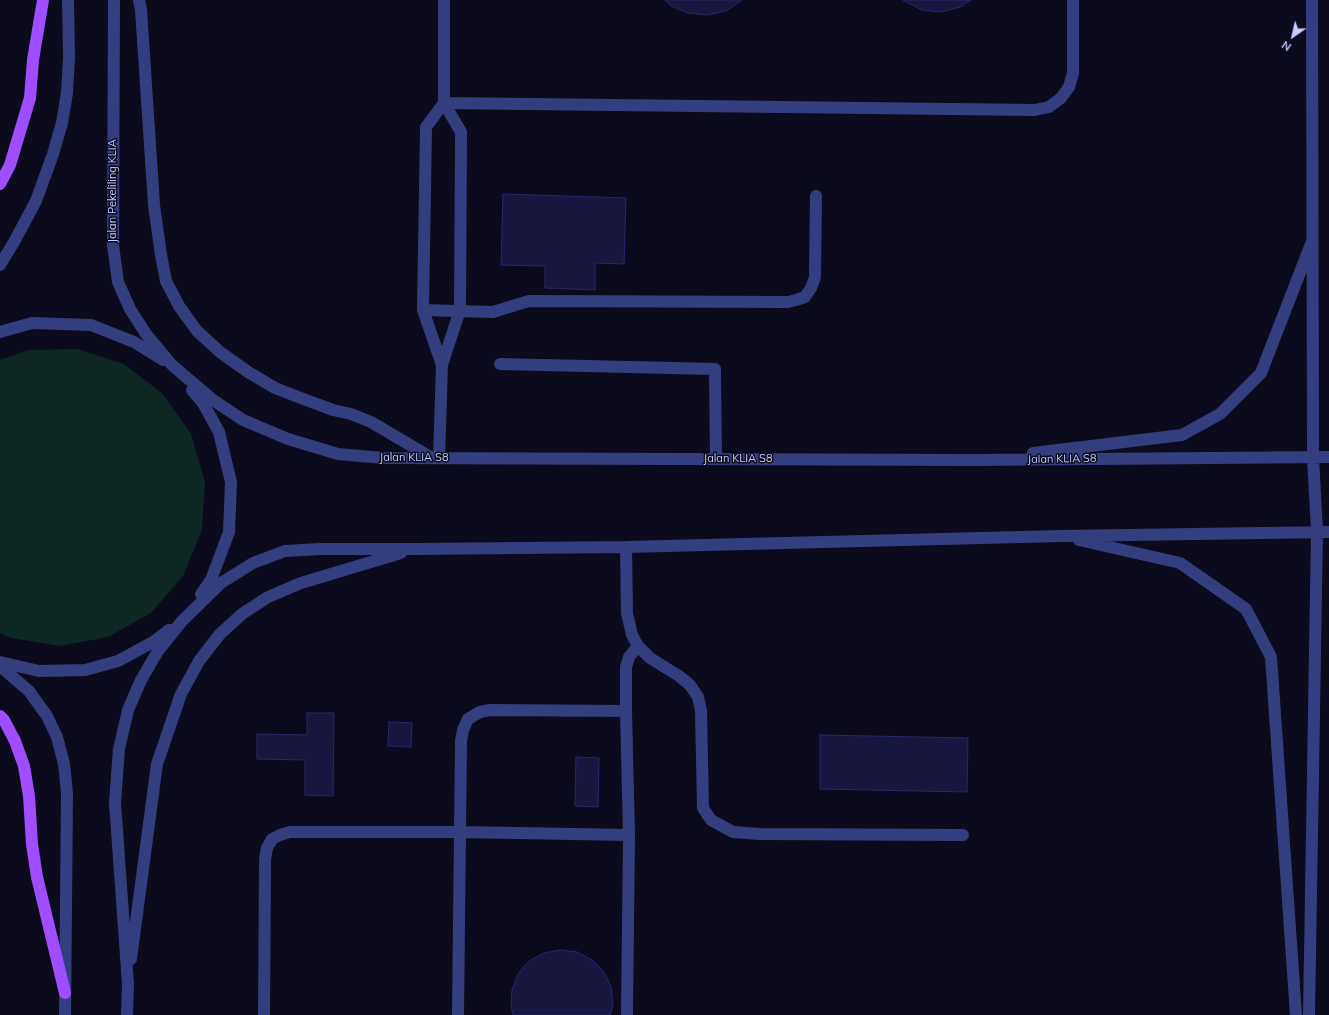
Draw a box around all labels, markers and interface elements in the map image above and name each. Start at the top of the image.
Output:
north arrow [1273,16,1313,56]
text: N [1279,38,1294,54]
street label: Jalan Pekeliling KLIA [106,139,120,243]
street label: Jalan KLIA S8 [380,451,448,465]
street label: Jalan KLIA S8 [704,452,772,466]
street label: Jalan KLIA S8 [1027,452,1097,466]

